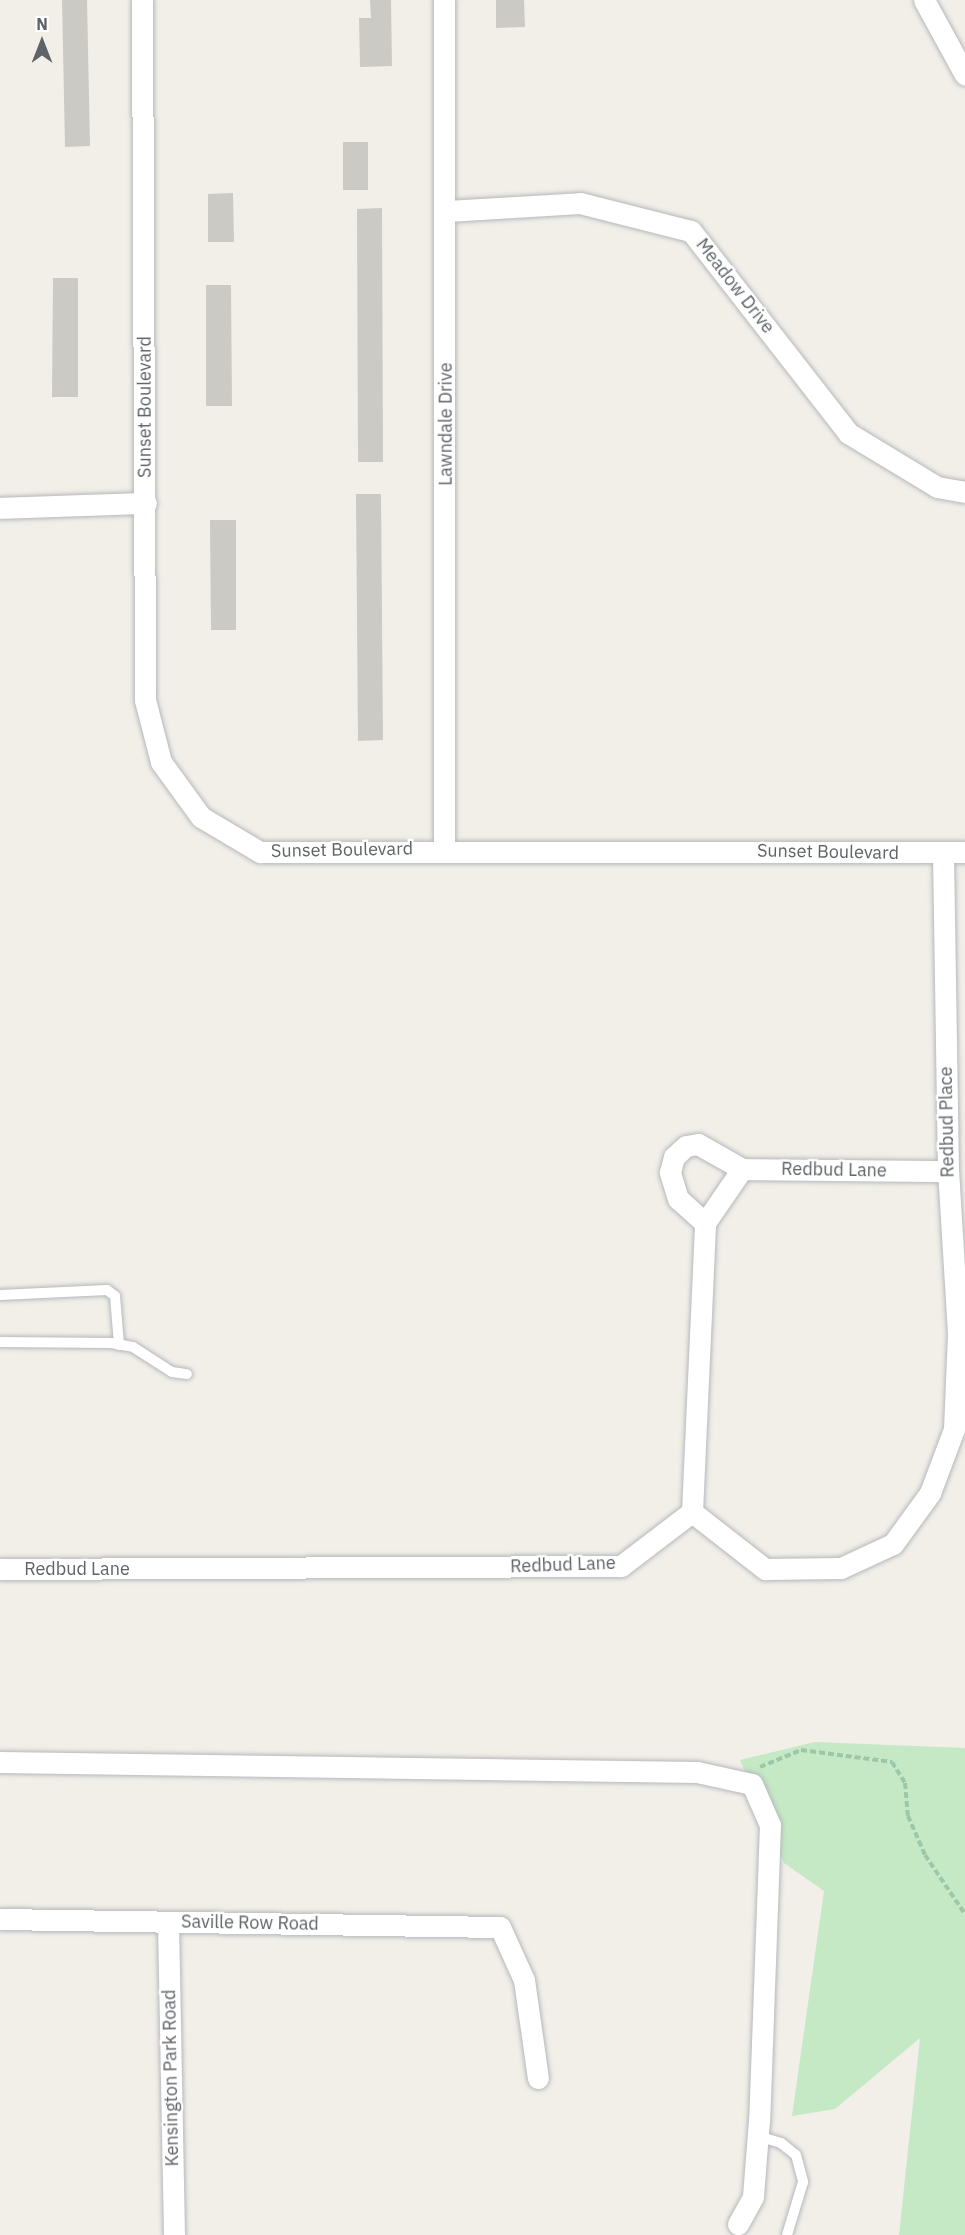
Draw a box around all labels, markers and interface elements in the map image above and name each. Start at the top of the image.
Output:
north arrow [12,12,72,72]
text: N [36,14,48,34]
street label: Meadow Drive [691,234,779,338]
street label: Sunset Boulevard [134,336,156,478]
street label: Lawndale Drive [435,362,457,486]
street label: Sunset Boulevard [271,838,413,862]
street label: Sunset Boulevard [757,840,899,864]
street label: Redbud Place [935,1066,959,1178]
street label: Redbud Lane [781,1158,887,1182]
street label: Redbud Lane [510,1552,616,1578]
street label: Redbud Lane [24,1558,130,1580]
street label: Saville Row Road [181,1911,319,1935]
street label: Kensington Park Road [159,1989,183,2167]

